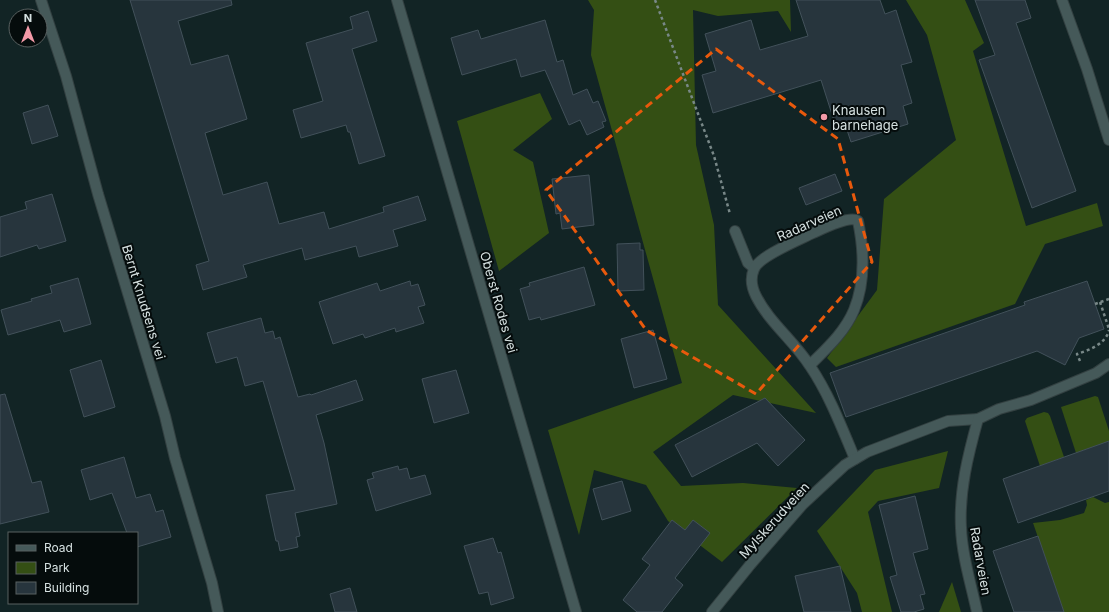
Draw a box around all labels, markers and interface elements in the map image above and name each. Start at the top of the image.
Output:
north arrow [8,8,48,48]
text: N [24,11,32,25]
place label: Knausen barnehage [832,102,898,133]
marker: Knausen barnehage [819,112,829,122]
street label: Radarveien [774,202,844,244]
street label: Bernt Knudsens vei [119,243,169,361]
street label: Oberst Rodes vei [477,249,521,355]
street label: Mylskerudveien [736,479,812,561]
street label: Radarveien [967,526,995,596]
legend [8,532,138,604]
text: Road [44,540,73,555]
text: Park [44,560,70,575]
text: Building [44,580,89,595]

